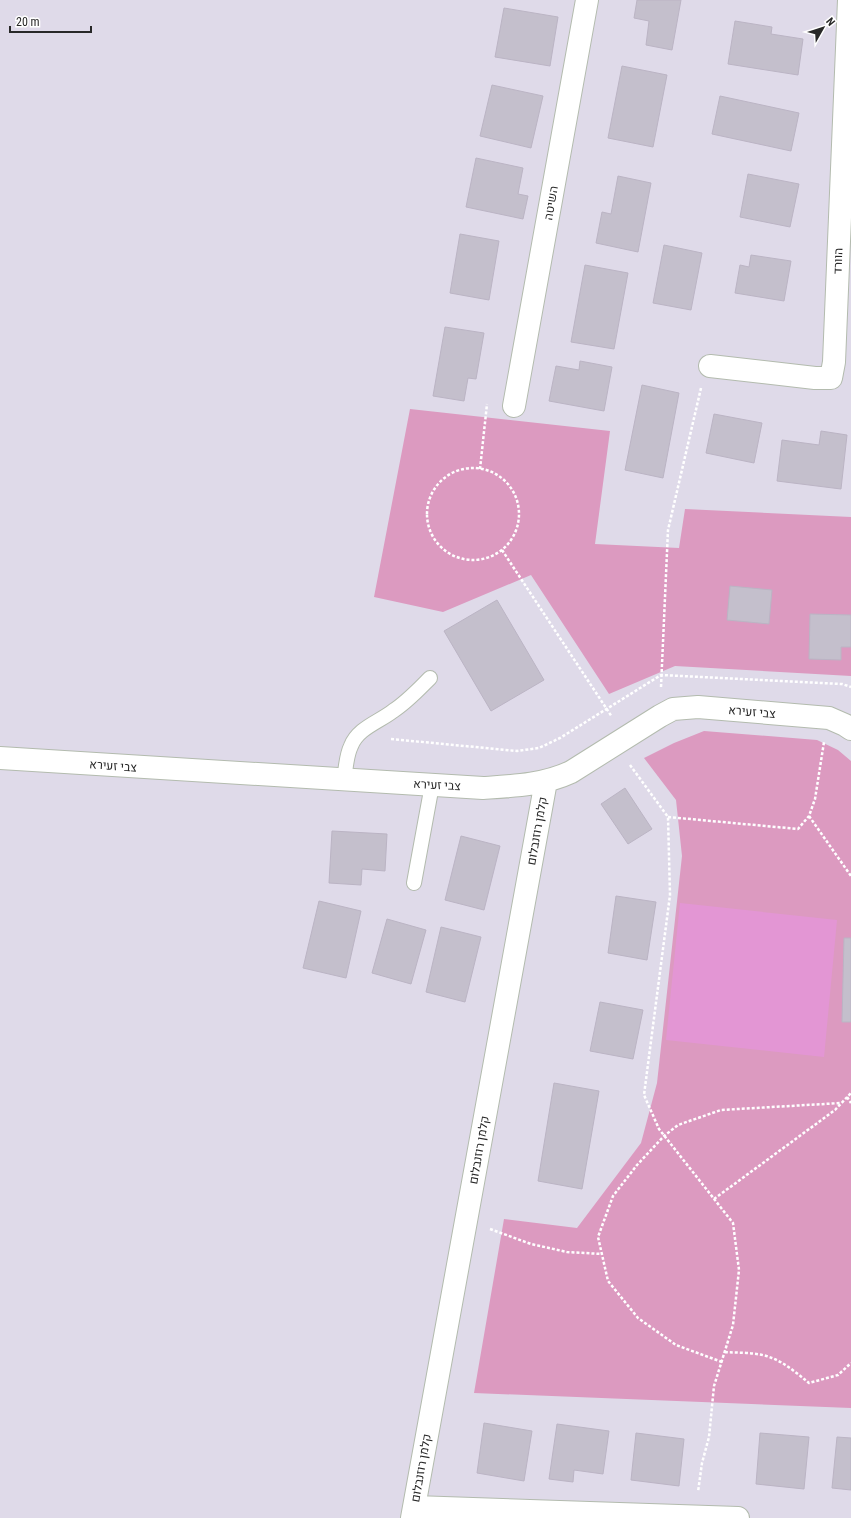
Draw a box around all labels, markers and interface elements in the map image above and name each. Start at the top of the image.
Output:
scale bar [10,8,91,34]
north arrow [803,8,843,48]
text: 20 m [16,15,40,29]
text: N [823,15,838,29]
street label: השיטה [541,185,561,221]
street label: הוורד [831,248,845,274]
street label: צבי זעירא [728,703,777,721]
street label: צבי זעירא [89,757,138,775]
street label: צבי זעירא [413,777,462,793]
street label: קלמן רוזנבלום [524,796,550,866]
street label: קלמן רוזנבלום [466,1115,492,1185]
street label: קלמן רוזנבלום [408,1433,434,1503]

